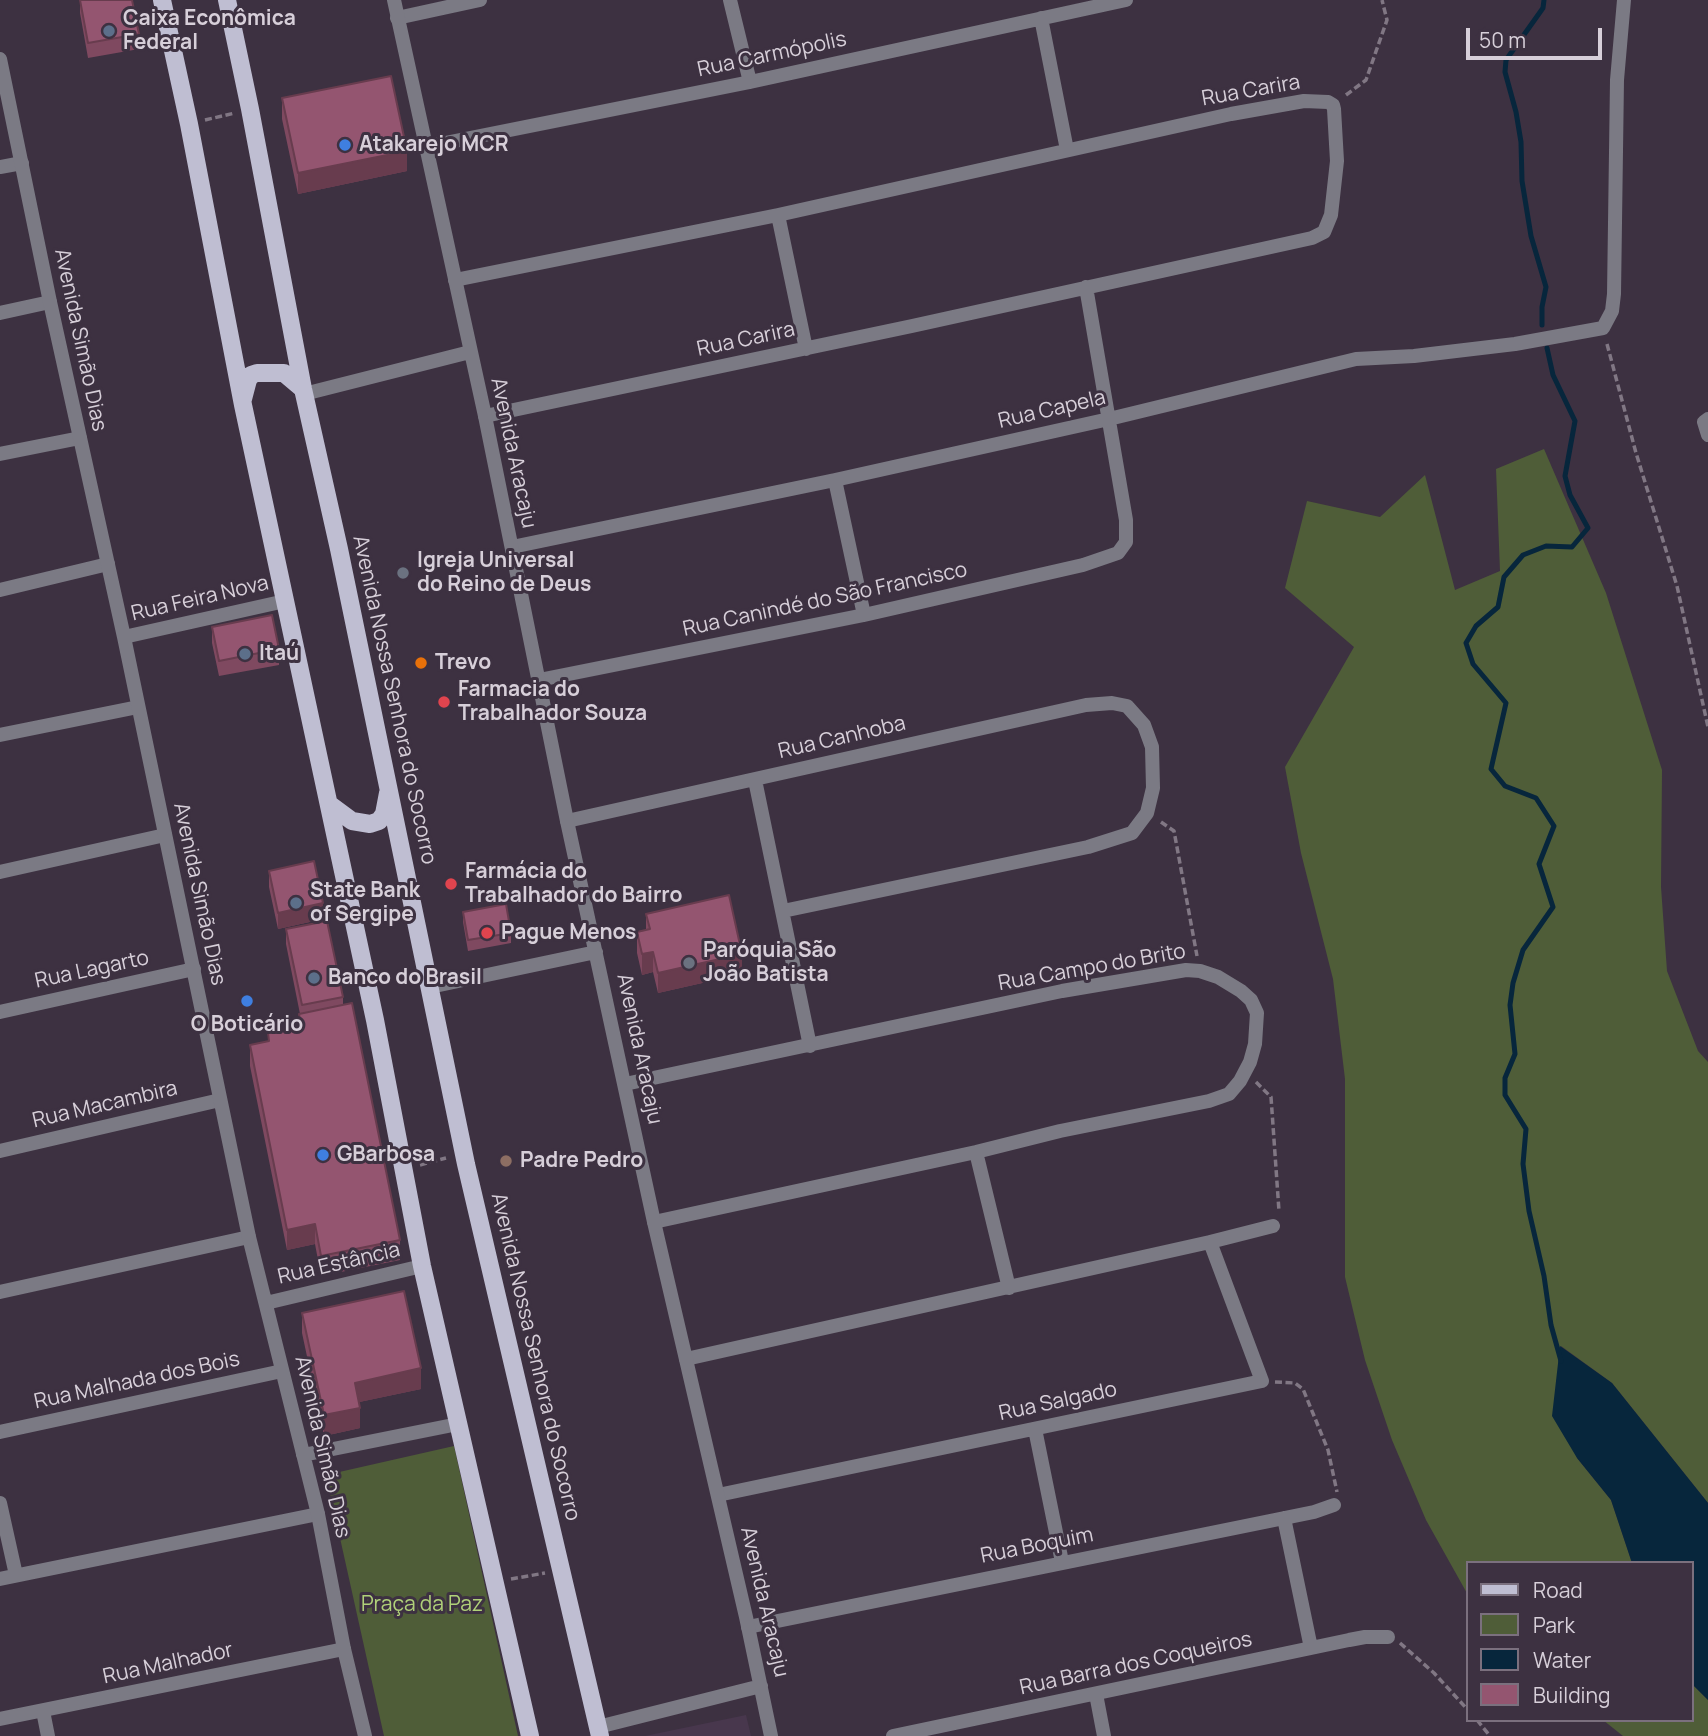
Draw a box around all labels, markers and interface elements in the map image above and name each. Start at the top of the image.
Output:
place label: Caixa Econômica Federal [123,6,296,56]
scale bar [1470,14,1606,58]
marker: Caixa Econômica Federal [101,23,117,39]
text: 50 m [1479,26,1526,54]
street label: Rua Carmópolis [695,27,849,83]
street label: Rua Carira [1200,70,1302,112]
place label: Atakarejo MCR [359,132,509,158]
marker: Atakarejo MCR [337,137,353,153]
street label: Avenida Simão Dias [48,246,112,434]
street label: Rua Carira [695,317,797,363]
street label: Avenida Aracaju [485,375,541,531]
street label: Rua Capela [996,385,1108,435]
street label: Avenida Nossa Senhora do Socorro [347,533,441,867]
place label: Igreja Universal do Reino de Deus [417,548,591,598]
street label: Rua Canindé do São Francisco [681,558,969,642]
marker: Igreja Universal do Reino de Deus [395,565,411,581]
street label: Rua Feira Nova [129,571,271,627]
place label: Itaú [259,641,299,667]
marker: Itaú [237,646,253,662]
place label: Trevo [435,650,491,676]
marker: Trevo [413,655,429,671]
place label: Farmacia do Trabalhador Souza [458,677,647,727]
marker: Farmacia do Trabalhador Souza [436,694,452,710]
street label: Rua Canhoba [776,711,908,765]
street label: Avenida Simão Dias [167,800,231,988]
place label: Farmácia do Trabalhador do Bairro [465,859,682,909]
marker: Farmácia do Trabalhador do Bairro [443,876,459,892]
place label: State Bank of Sergipe [310,878,420,928]
marker: State Bank of Sergipe [288,895,304,911]
place label: Pague Menos [501,920,636,946]
marker: Pague Menos [479,925,495,941]
place label: Paróquia São João Batista [703,938,837,988]
street label: Rua Campo do Brito [996,939,1188,997]
street label: Rua Lagarto [33,946,151,994]
marker: Paróquia São João Batista [681,955,697,971]
place label: Banco do Brasil [328,965,482,991]
marker: Banco do Brasil [306,970,322,986]
street label: Avenida Aracaju [611,971,667,1127]
marker: O Boticário [239,993,255,1009]
place label: O Boticário [191,1012,303,1038]
street label: Rua Macambira [30,1076,180,1134]
place label: GBarbosa [337,1142,435,1168]
marker: GBarbosa [315,1147,331,1163]
place label: Padre Pedro [520,1148,643,1174]
marker: Padre Pedro [498,1153,514,1169]
street label: Avenida Nossa Senhora do Socorro [485,1191,585,1523]
street label: Rua Estância [275,1238,403,1290]
street label: Rua Malhada dos Bois [32,1347,242,1415]
street label: Avenida Simão Dias [289,1354,355,1540]
street label: Rua Salgado [997,1377,1119,1427]
street label: Rua Boquim [978,1523,1096,1569]
street label: Avenida Aracaju [734,1524,794,1680]
legend [1466,1561,1694,1722]
text: Road [1533,1576,1583,1604]
park label: Praça da Paz [361,1592,483,1618]
text: Park [1533,1611,1575,1639]
street label: Rua Barra dos Coqueiros [1018,1627,1254,1701]
street label: Rua Malhador [101,1638,235,1690]
text: Water [1533,1646,1591,1674]
text: Building [1533,1681,1610,1709]

